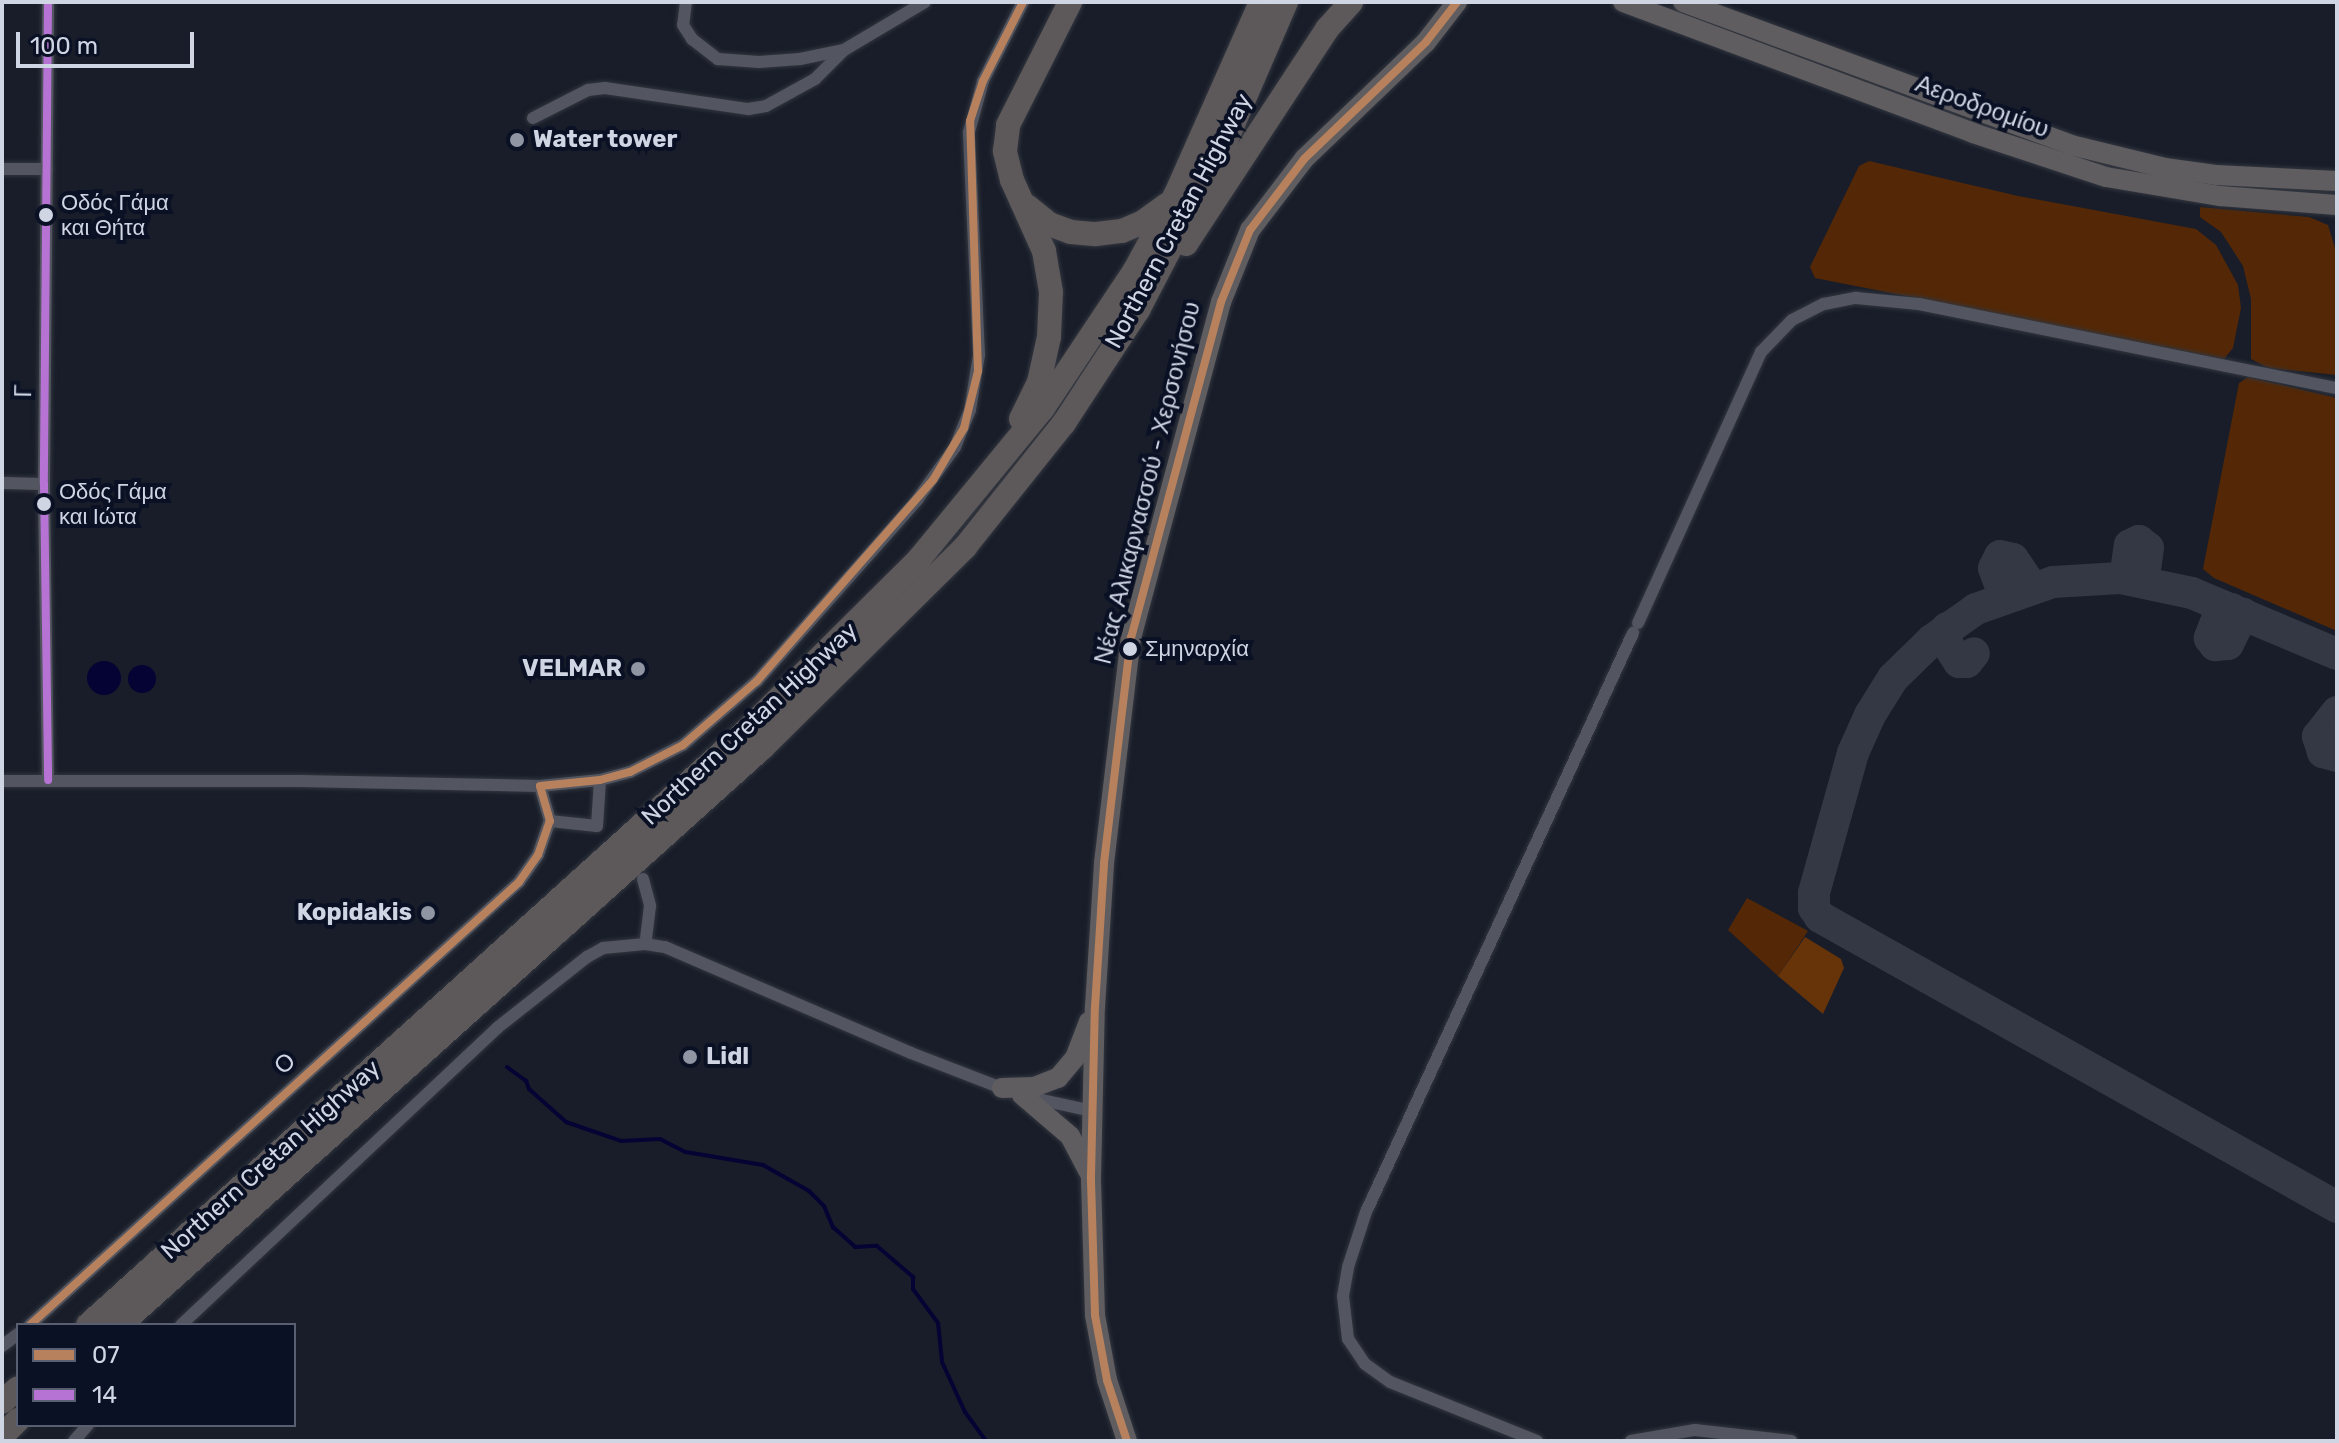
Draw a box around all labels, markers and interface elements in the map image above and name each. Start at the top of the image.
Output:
scale bar [20,16,198,66]
text: 100 m [30,32,98,60]
street label: Αεροδρομίου [1911,70,2053,144]
street label: Northern Cretan Highway [1099,89,1259,353]
place label: Water tower [533,126,678,154]
marker: Water tower [508,131,526,149]
place label: Οδός Γάμα και Θήτα [61,189,169,240]
marker: Οδός Γάμα και Θήτα [38,207,54,223]
street label: Νέας Αλικαρνασσού - Χερσονήσου [1089,299,1207,667]
street label: Γ [9,384,39,398]
place label: Οδός Γάμα και Ιώτα [59,478,167,530]
marker: Οδός Γάμα και Ιώτα [36,496,52,512]
street label: Northern Cretan Highway [636,616,864,832]
place label: Σμηναρχία [1145,636,1249,662]
marker: Σμηναρχία [1122,641,1138,657]
place label: VELMAR [522,655,622,683]
marker: VELMAR [629,660,647,678]
place label: Kopidakis [297,899,412,927]
marker: Kopidakis [419,904,437,922]
place label: Lidl [706,1043,749,1071]
street label: Ο [268,1047,302,1081]
marker: Lidl [681,1048,699,1066]
street label: Northern Cretan Highway [156,1054,386,1266]
legend [16,1323,296,1427]
text: 07 [92,1341,120,1369]
text: 14 [92,1381,117,1409]

